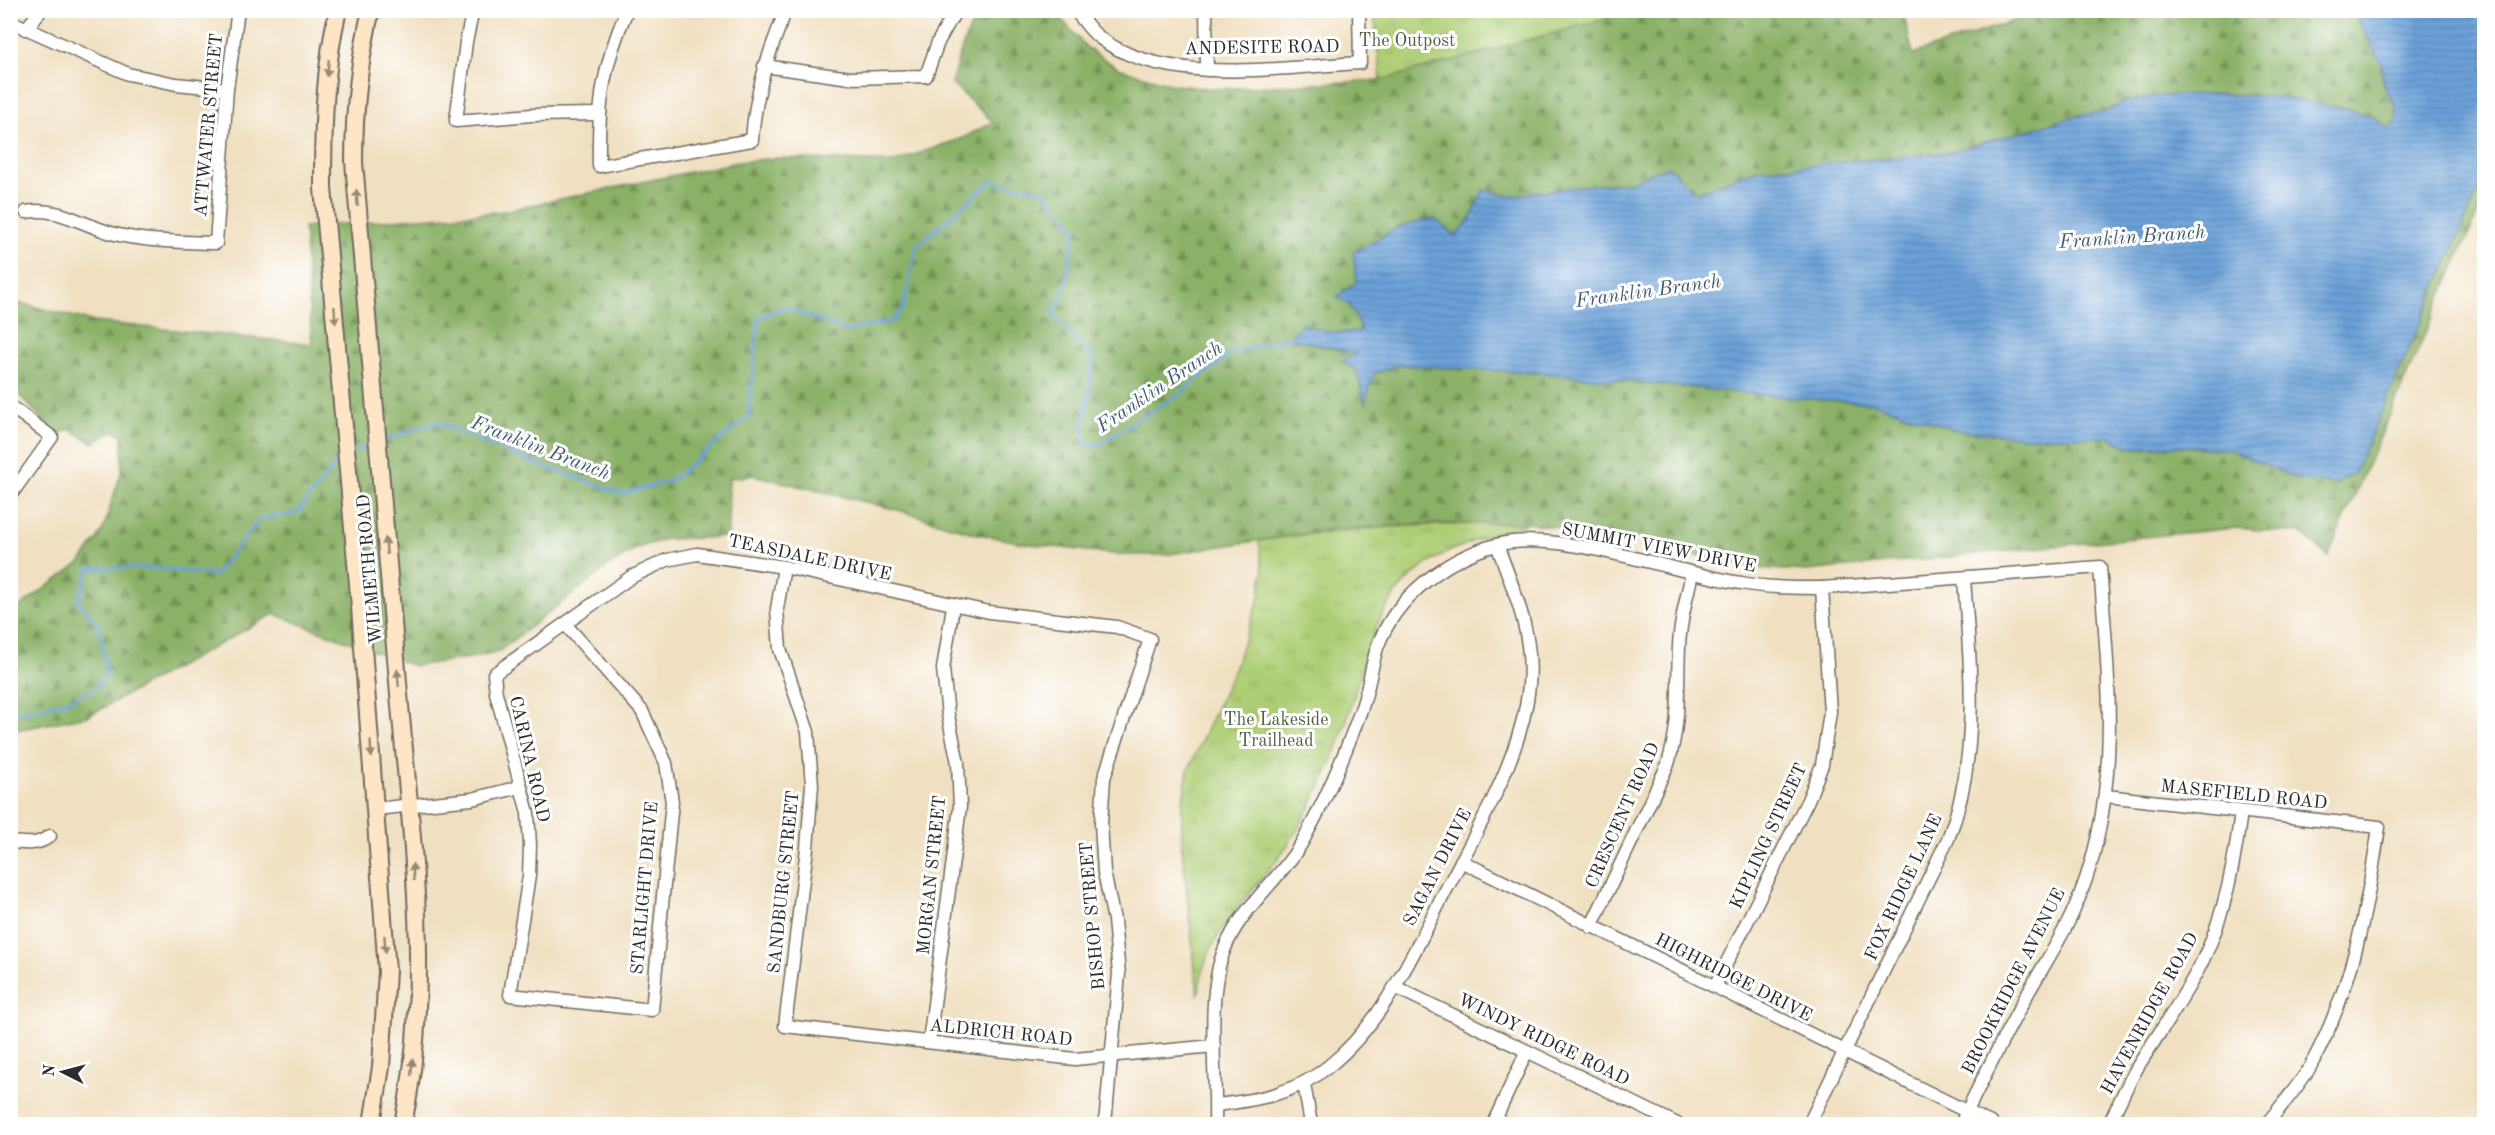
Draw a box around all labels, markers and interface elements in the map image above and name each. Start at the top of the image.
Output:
street label: ATTWATER STREET [192,32,226,218]
park label: The Outpost [1359,32,1455,50]
street label: ANDESITE ROAD [1184,38,1340,58]
one-way arrow [323,58,333,77]
one-way arrow [352,188,362,207]
water label: Franklin Branch [2057,223,2206,253]
water label: Franklin Branch [1573,272,1722,312]
one-way arrow [331,306,340,325]
water label: Franklin Branch [1093,338,1227,438]
water label: Franklin Branch [467,413,612,485]
street label: WILMETH ROAD [354,493,386,644]
street label: SUMMIT VIEW DRIVE [1560,520,1758,576]
street label: TEASDALE DRIVE [726,532,893,584]
one-way arrow [382,537,391,556]
one-way arrow [393,668,403,687]
street label: CARINA ROAD [506,694,552,824]
park label: The Lakeside Trailhead [1224,711,1328,750]
one-way arrow [366,740,375,759]
street label: CRESCENT ROAD [1583,740,1663,891]
street label: KIPLING STREET [1727,761,1811,912]
street label: MASEFIELD ROAD [2160,777,2328,813]
street label: SANDBURG STREET [765,790,803,975]
street label: MORGAN STREET [915,795,949,956]
street label: STARLIGHT DRIVE [628,801,662,975]
street label: SAGAN DRIVE [1401,806,1475,929]
street label: FOX RIDGE LANE [1862,811,1946,963]
street label: BISHOP STREET [1078,841,1108,991]
one-way arrow [408,863,418,882]
street label: BROOKRIDGE AVENUE [1959,886,2069,1077]
street label: HAVENRIDGE ROAD [2098,930,2202,1097]
street label: HIGHRIDGE DRIVE [1652,931,1815,1025]
one-way arrow [380,934,389,953]
street label: WINDY RIDGE ROAD [1455,991,1632,1089]
street label: ALDRICH ROAD [929,1017,1073,1049]
north arrow [33,1042,93,1102]
one-way arrow [407,1057,417,1076]
text: N [41,1063,59,1078]

